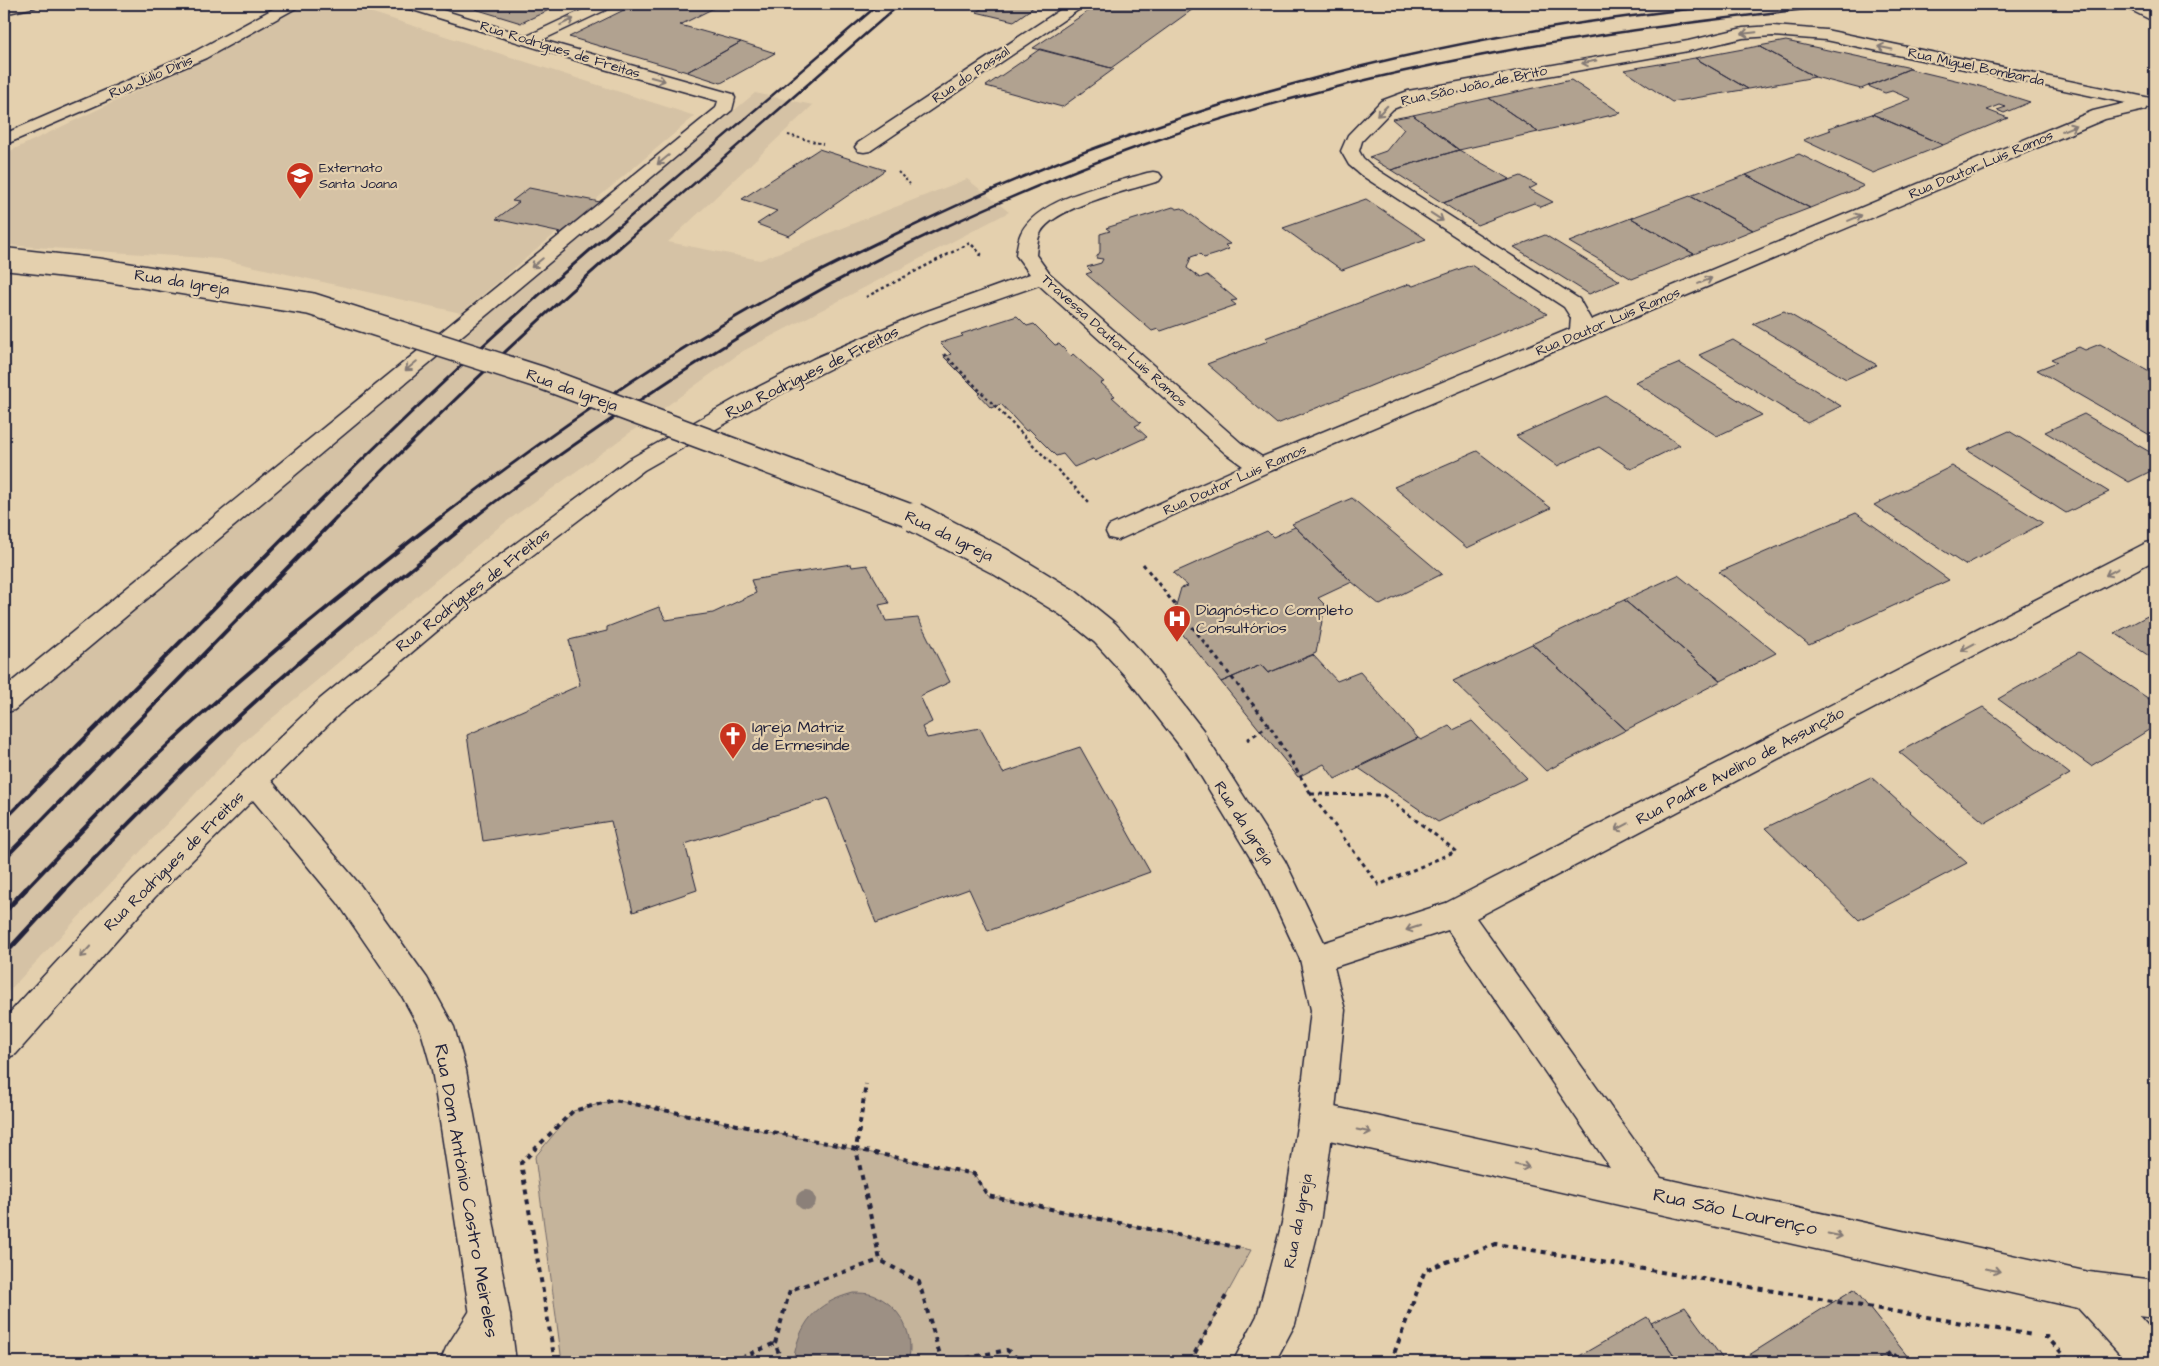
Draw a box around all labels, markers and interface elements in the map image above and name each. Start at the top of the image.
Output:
street label: Rua Rodrigues de Freitas [477,16,643,84]
one-way arrow [559,17,574,27]
one-way arrow [1741,28,1757,38]
street label: Rua do Passal [928,42,1014,108]
one-way arrow [1877,43,1893,52]
street label: Rua Miguel Bombarda [1906,43,2046,91]
street label: Rua Júlio Dinis [106,50,196,104]
one-way arrow [1582,58,1598,68]
street label: Rua São João de Brito [1399,61,1549,111]
one-way arrow [650,75,666,85]
one-way arrow [1376,105,1388,117]
one-way arrow [2061,122,2076,132]
street label: Rua Doutor Luis Ramos [1906,125,2056,205]
one-way arrow [656,155,669,166]
place label: Externato Santa Joana [319,158,397,194]
school or university icon: Externato Santa Joana [285,161,315,200]
one-way arrow [1430,212,1444,222]
one-way arrow [1847,212,1862,222]
one-way arrow [531,258,544,269]
street label: Rua da Igreja [133,264,231,301]
street label: Travessa Doutor Luis Ramos [1036,270,1192,412]
one-way arrow [1697,275,1712,285]
street label: Rua Doutor Luis Ramos [1533,282,1683,362]
street label: Rua Rodrigues de Freitas [722,320,903,424]
one-way arrow [405,361,418,372]
street label: Rua da Igreja [523,363,621,418]
street label: Rua Doutor Luis Ramos [1160,439,1310,521]
street label: Rua da Igreja [901,505,997,568]
street label: Rua Rodrigues de Freitas [391,523,555,658]
one-way arrow [2105,568,2120,577]
place label: Diagnóstico Completo Consultórios [1196,599,1353,639]
hospital icon: Diagnóstico Completo Consultórios [1162,604,1192,643]
one-way arrow [1961,643,1976,652]
street label: Rua Padre Avelino de Assunção [1632,702,1848,830]
place label: Igreja Matriz de Ermesinde [752,716,850,756]
church icon: Igreja Matriz de Ermesinde [718,721,748,760]
street label: Rua da Igreja [1208,777,1279,870]
street label: Rua Rodrigues de Freitas [99,786,250,937]
one-way arrow [1615,823,1630,832]
one-way arrow [1406,924,1421,933]
one-way arrow [80,946,91,959]
street label: Rua Dom António Castro Meireles [427,1042,505,1340]
one-way arrow [1355,1127,1371,1136]
one-way arrow [1514,1161,1530,1171]
street label: Rua da Igreja [1278,1172,1319,1270]
street label: Rua São Lourenço [1650,1181,1820,1243]
one-way arrow [1826,1230,1842,1240]
one-way arrow [1985,1265,2001,1275]

